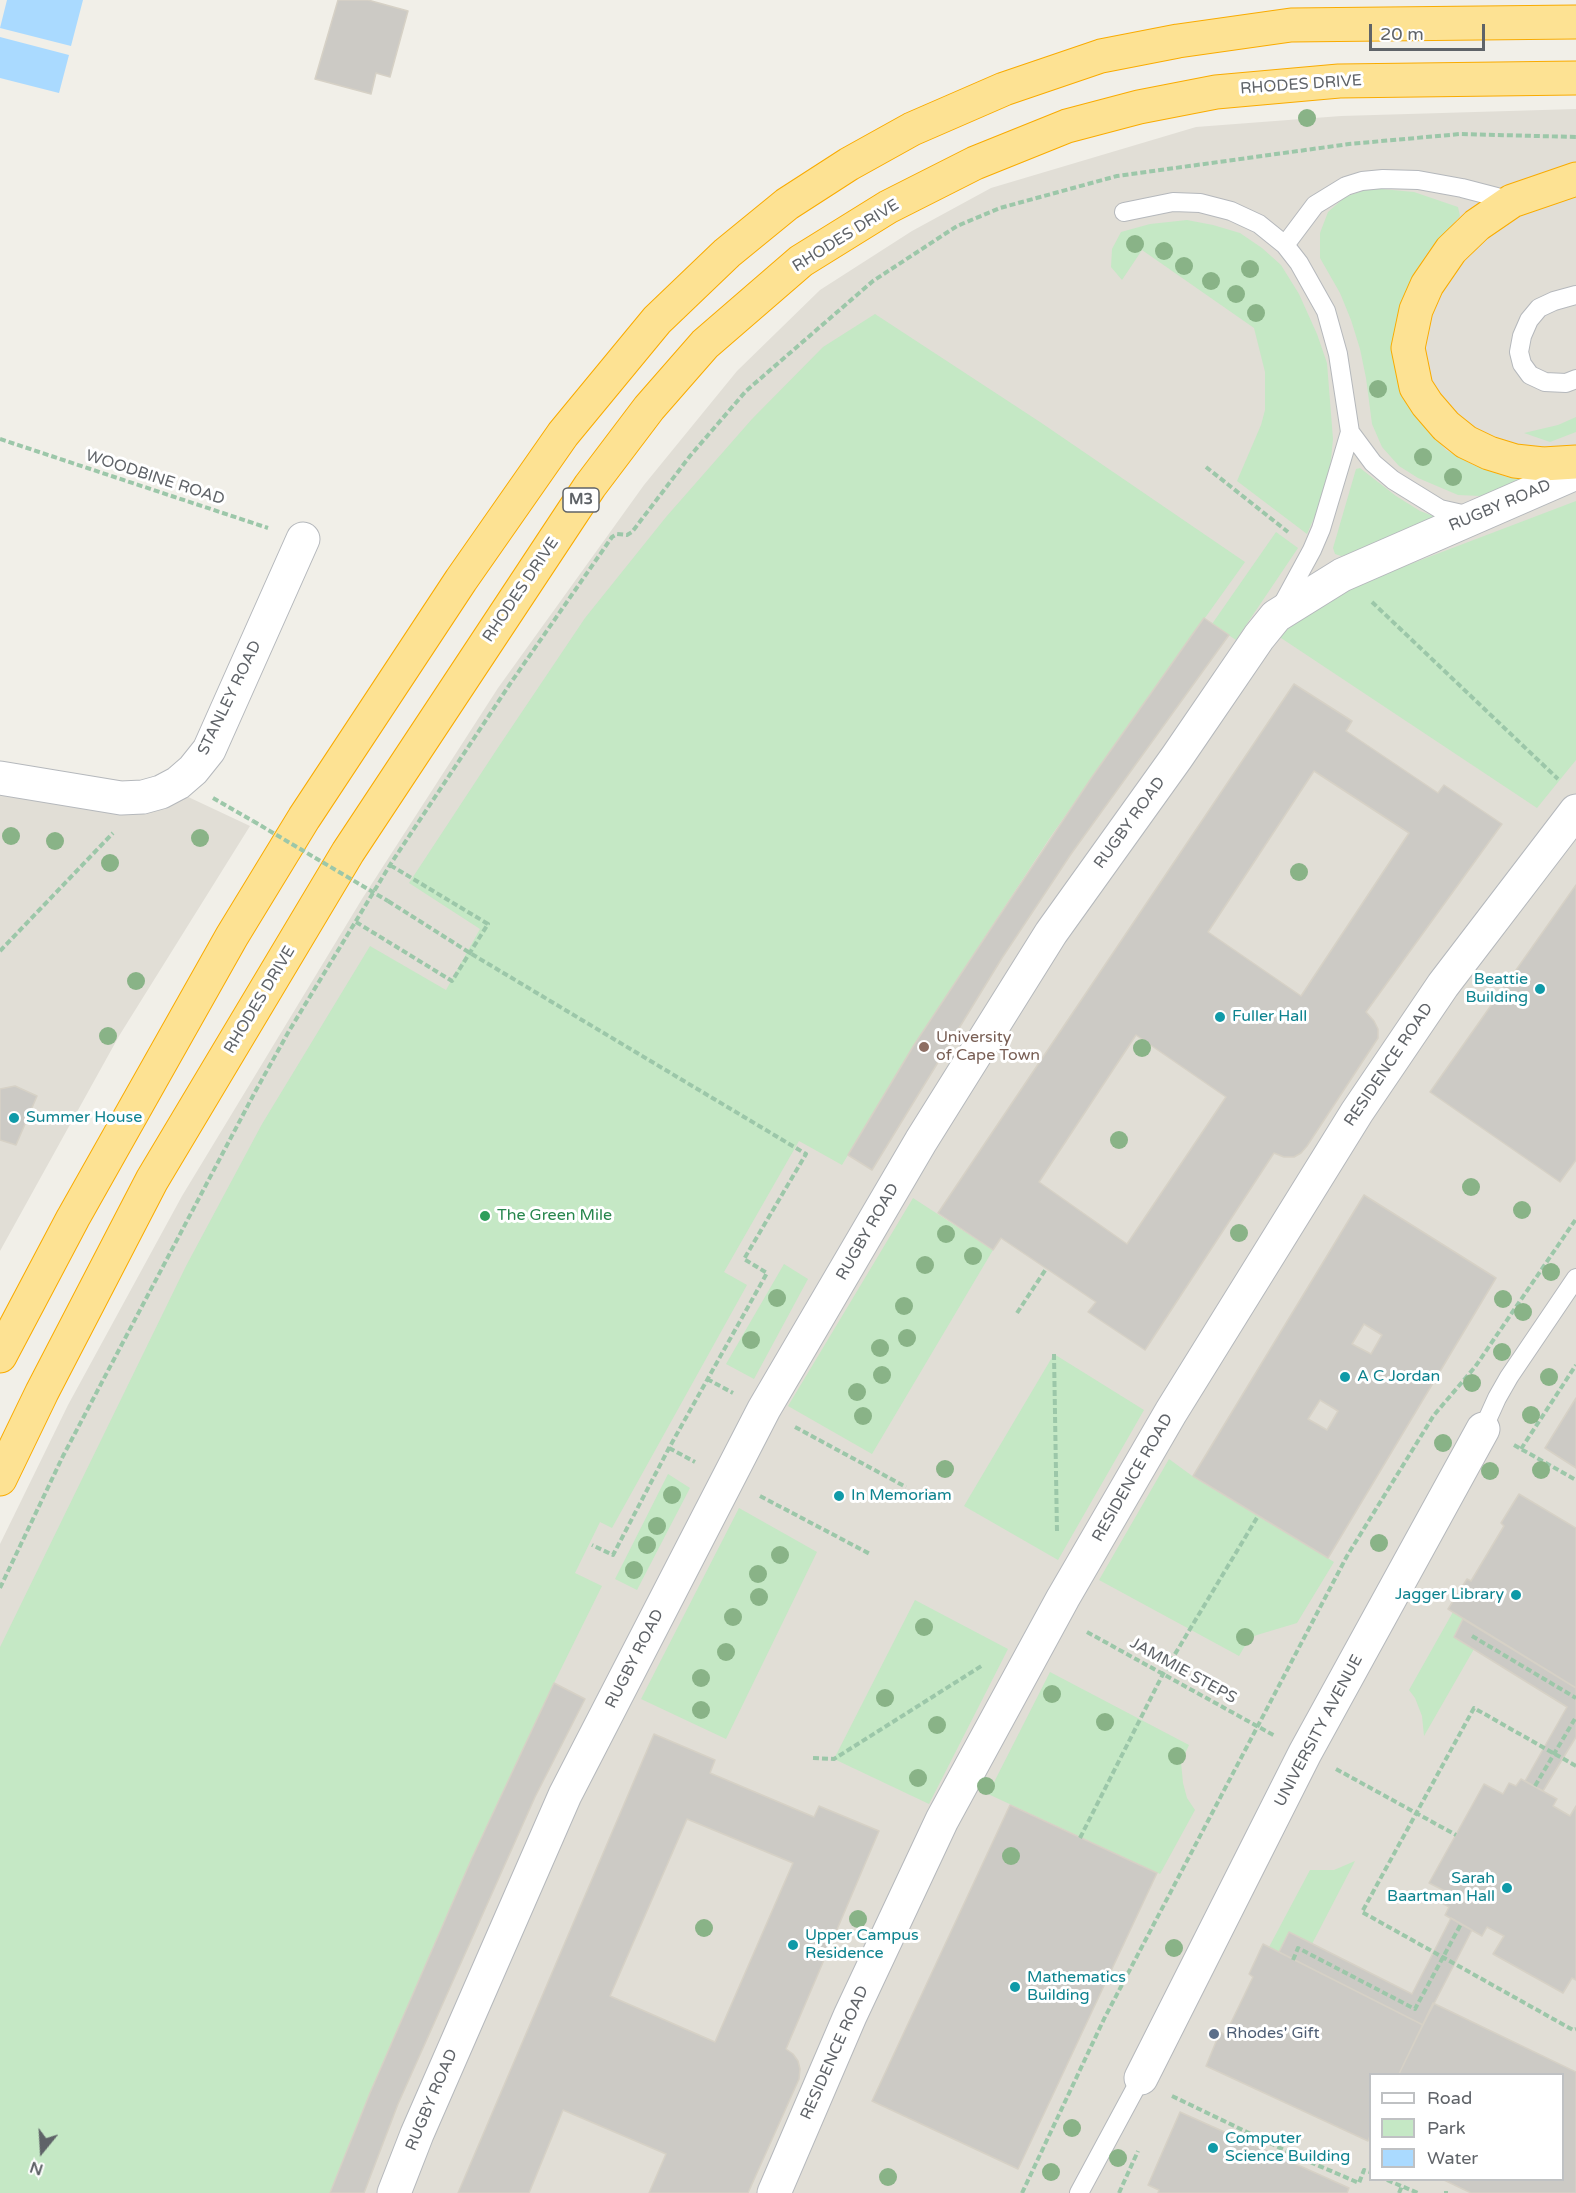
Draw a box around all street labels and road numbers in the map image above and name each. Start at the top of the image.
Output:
street label: RHODES DRIVE [1239,71,1363,99]
street label: RHODES DRIVE [789,196,903,276]
street label: WOODBINE ROAD [83,446,227,510]
street label: RUGBY ROAD [1446,476,1554,536]
road number: M3 [563,488,599,512]
street label: RHODES DRIVE [479,534,563,646]
street label: STANLEY ROAD [194,638,266,758]
street label: RUGBY ROAD [1090,773,1170,873]
street label: RHODES DRIVE [220,943,300,1057]
street label: RESIDENCE ROAD [1341,1000,1437,1130]
street label: RUGBY ROAD [833,1180,903,1284]
street label: RESIDENCE ROAD [1089,1411,1177,1545]
street label: RUGBY ROAD [602,1606,668,1712]
street label: JAMMIE STEPS [1126,1634,1240,1708]
street label: UNIVERSITY AVENUE [1271,1652,1367,1810]
street label: RESIDENCE ROAD [797,1983,873,2123]
street label: RUGBY ROAD [402,2046,462,2154]

